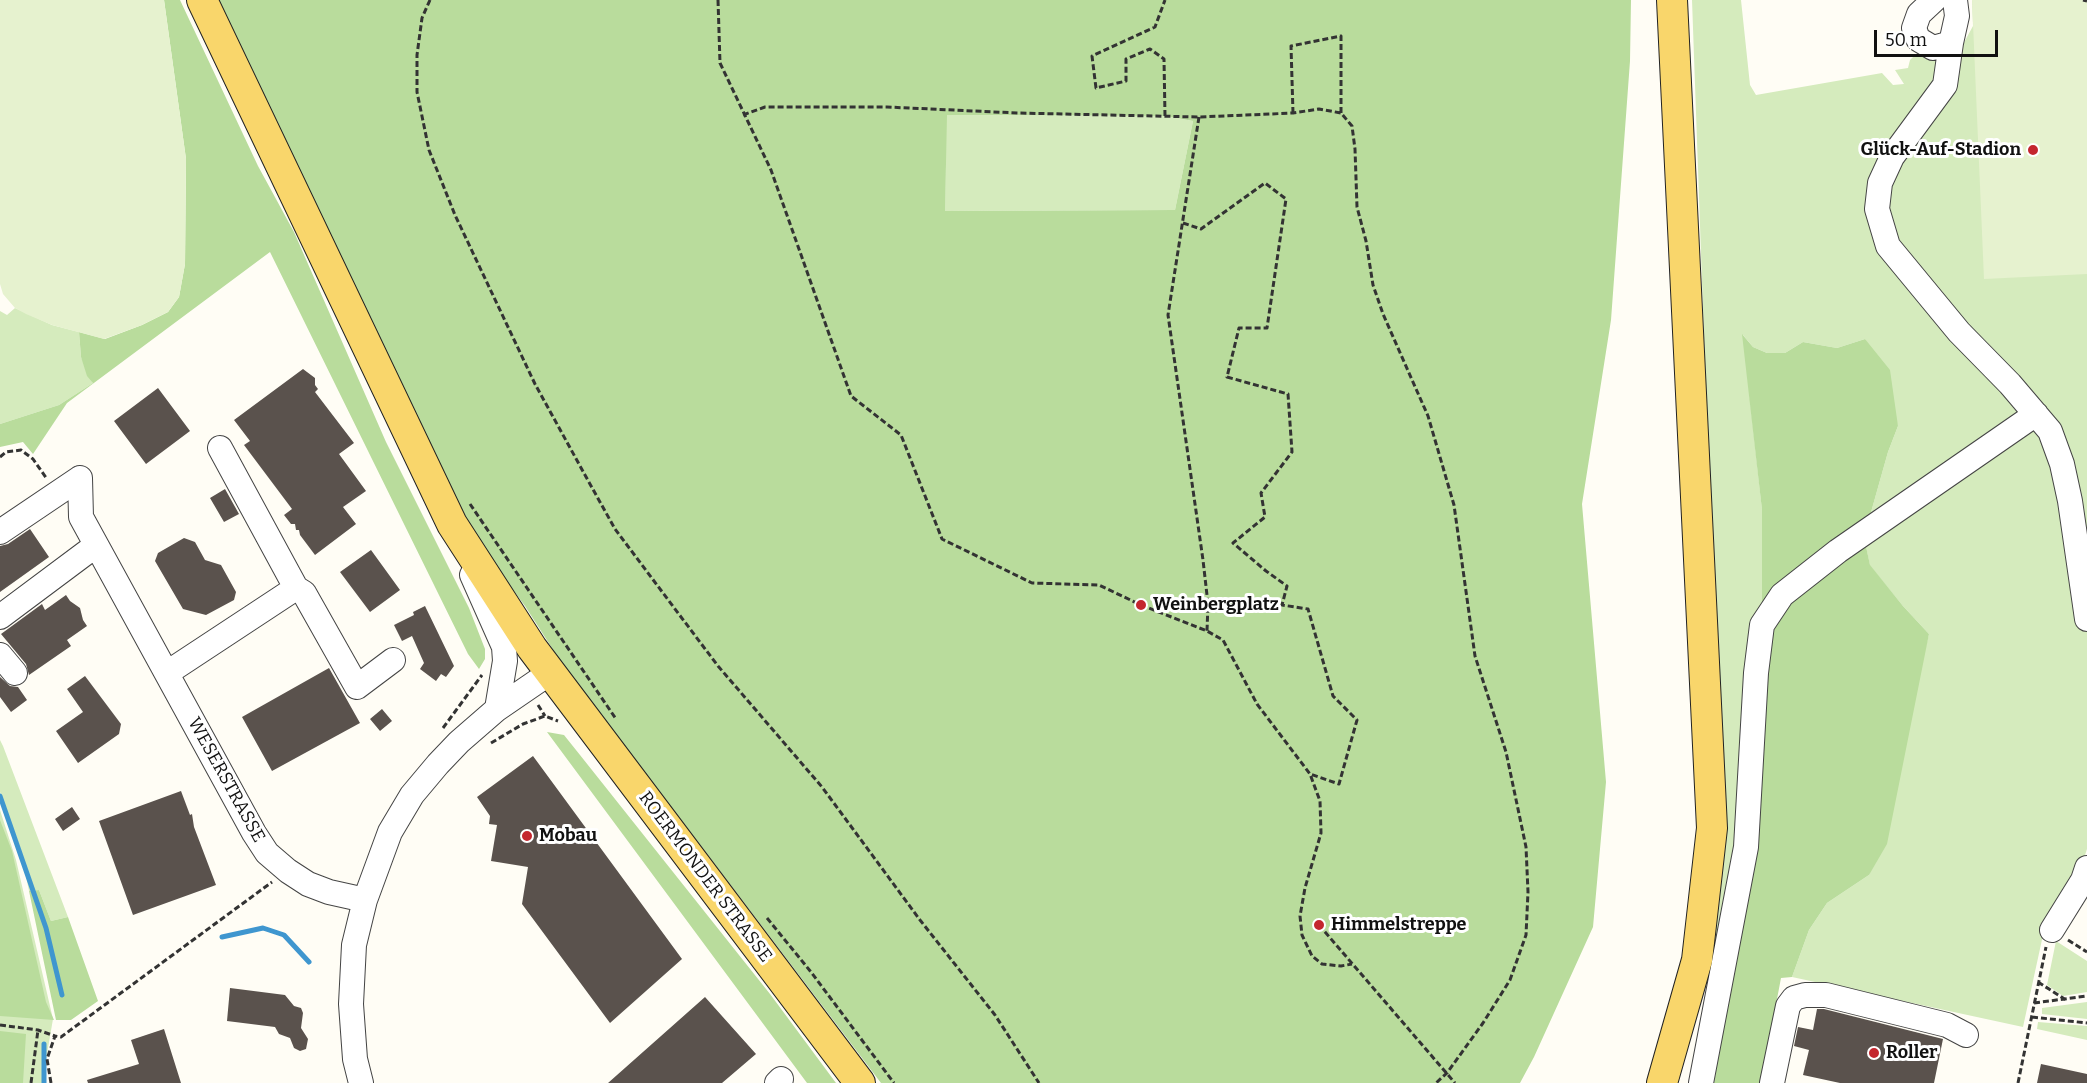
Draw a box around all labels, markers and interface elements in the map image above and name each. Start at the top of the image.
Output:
scale bar [1877,18,2002,56]
text: 50 m [1885,29,1927,51]
place label: Glück-Auf-Stadion [1860,139,2021,161]
marker: Glück-Auf-Stadion [2026,143,2040,157]
place label: Weinbergplatz [1153,594,1279,616]
marker: Weinbergplatz [1134,598,1148,612]
street label: WESERSTRASSE [183,714,269,846]
street label: ROERMONDER STRASSE [634,787,776,967]
place label: Mobau [539,825,597,847]
marker: Mobau [520,829,534,843]
place label: Himmelstreppe [1331,914,1466,936]
marker: Himmelstreppe [1312,918,1326,932]
place label: Roller [1886,1042,1938,1064]
marker: Roller [1867,1046,1881,1060]

